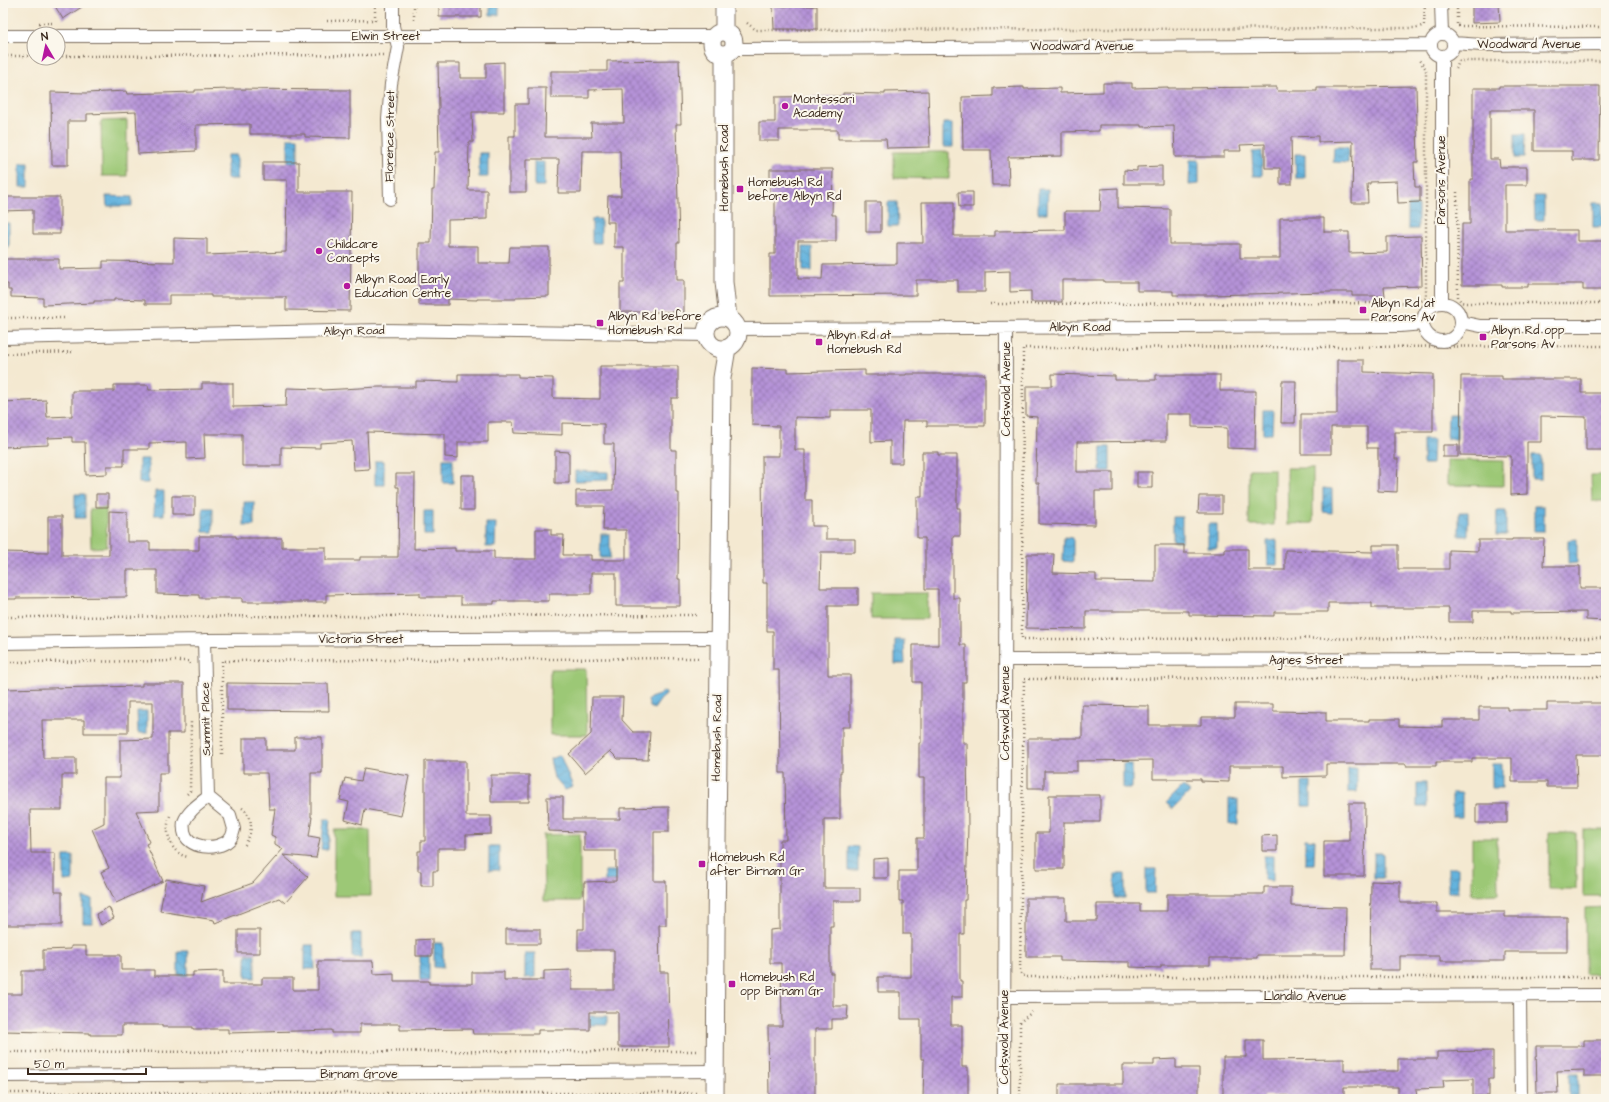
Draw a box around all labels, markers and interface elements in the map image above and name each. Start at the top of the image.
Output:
north arrow [26,26,66,66]
street label: Elwin Street [352,28,420,45]
text: N [40,29,49,45]
street label: Woodward Avenue [1477,36,1581,53]
street label: Woodward Avenue [1030,38,1134,55]
street label: Florence Street [381,90,399,182]
place label: Montessori Academy [793,91,854,123]
marker: Montessori Academy [780,101,790,111]
street label: Homebush Road [716,124,733,212]
street label: Parsons Avenue [1433,135,1450,224]
place label: Homebush Rd before Albyn Rd [748,174,841,206]
marker: Homebush Rd before Albyn Rd [735,184,745,194]
place label: Childcare Concepts [327,236,380,267]
marker: Childcare Concepts [314,246,324,256]
place label: Albyn Road Early Education Centre [355,271,452,302]
marker: Albyn Road Early Education Centre [342,281,352,291]
place label: Albyn Rd at Parsons Av [1371,295,1436,326]
marker: Albyn Rd at Parsons Av [1358,305,1368,315]
place label: Albyn Rd before Homebush Rd [608,308,702,339]
marker: Albyn Rd before Homebush Rd [595,318,605,328]
street label: Albyn Road [1049,319,1111,337]
street label: Albyn Road [323,322,385,341]
place label: Albyn Rd opp Parsons Av [1491,322,1565,353]
place label: Albyn Rd at Homebush Rd [827,327,901,358]
marker: Albyn Rd opp Parsons Av [1478,332,1488,342]
marker: Albyn Rd at Homebush Rd [814,337,824,347]
street label: Cotswold Avenue [998,341,1015,436]
street label: Victoria Street [319,631,404,648]
street label: Agnes Street [1269,652,1343,670]
street label: Cotswold Avenue [997,665,1014,760]
street label: Summit Place [197,682,215,756]
street label: Homebush Road [708,694,726,782]
place label: Homebush Rd after Birnam Gr [710,849,805,880]
marker: Homebush Rd after Birnam Gr [697,859,707,869]
place label: Homebush Rd opp Birnam Gr [740,969,823,1000]
marker: Homebush Rd opp Birnam Gr [727,979,737,989]
street label: Llandilo Avenue [1264,988,1347,1005]
street label: Cotswold Avenue [996,989,1013,1084]
scale bar [28,1050,146,1076]
text: 50 m [34,1056,65,1073]
street label: Birnam Grove [320,1066,398,1083]

